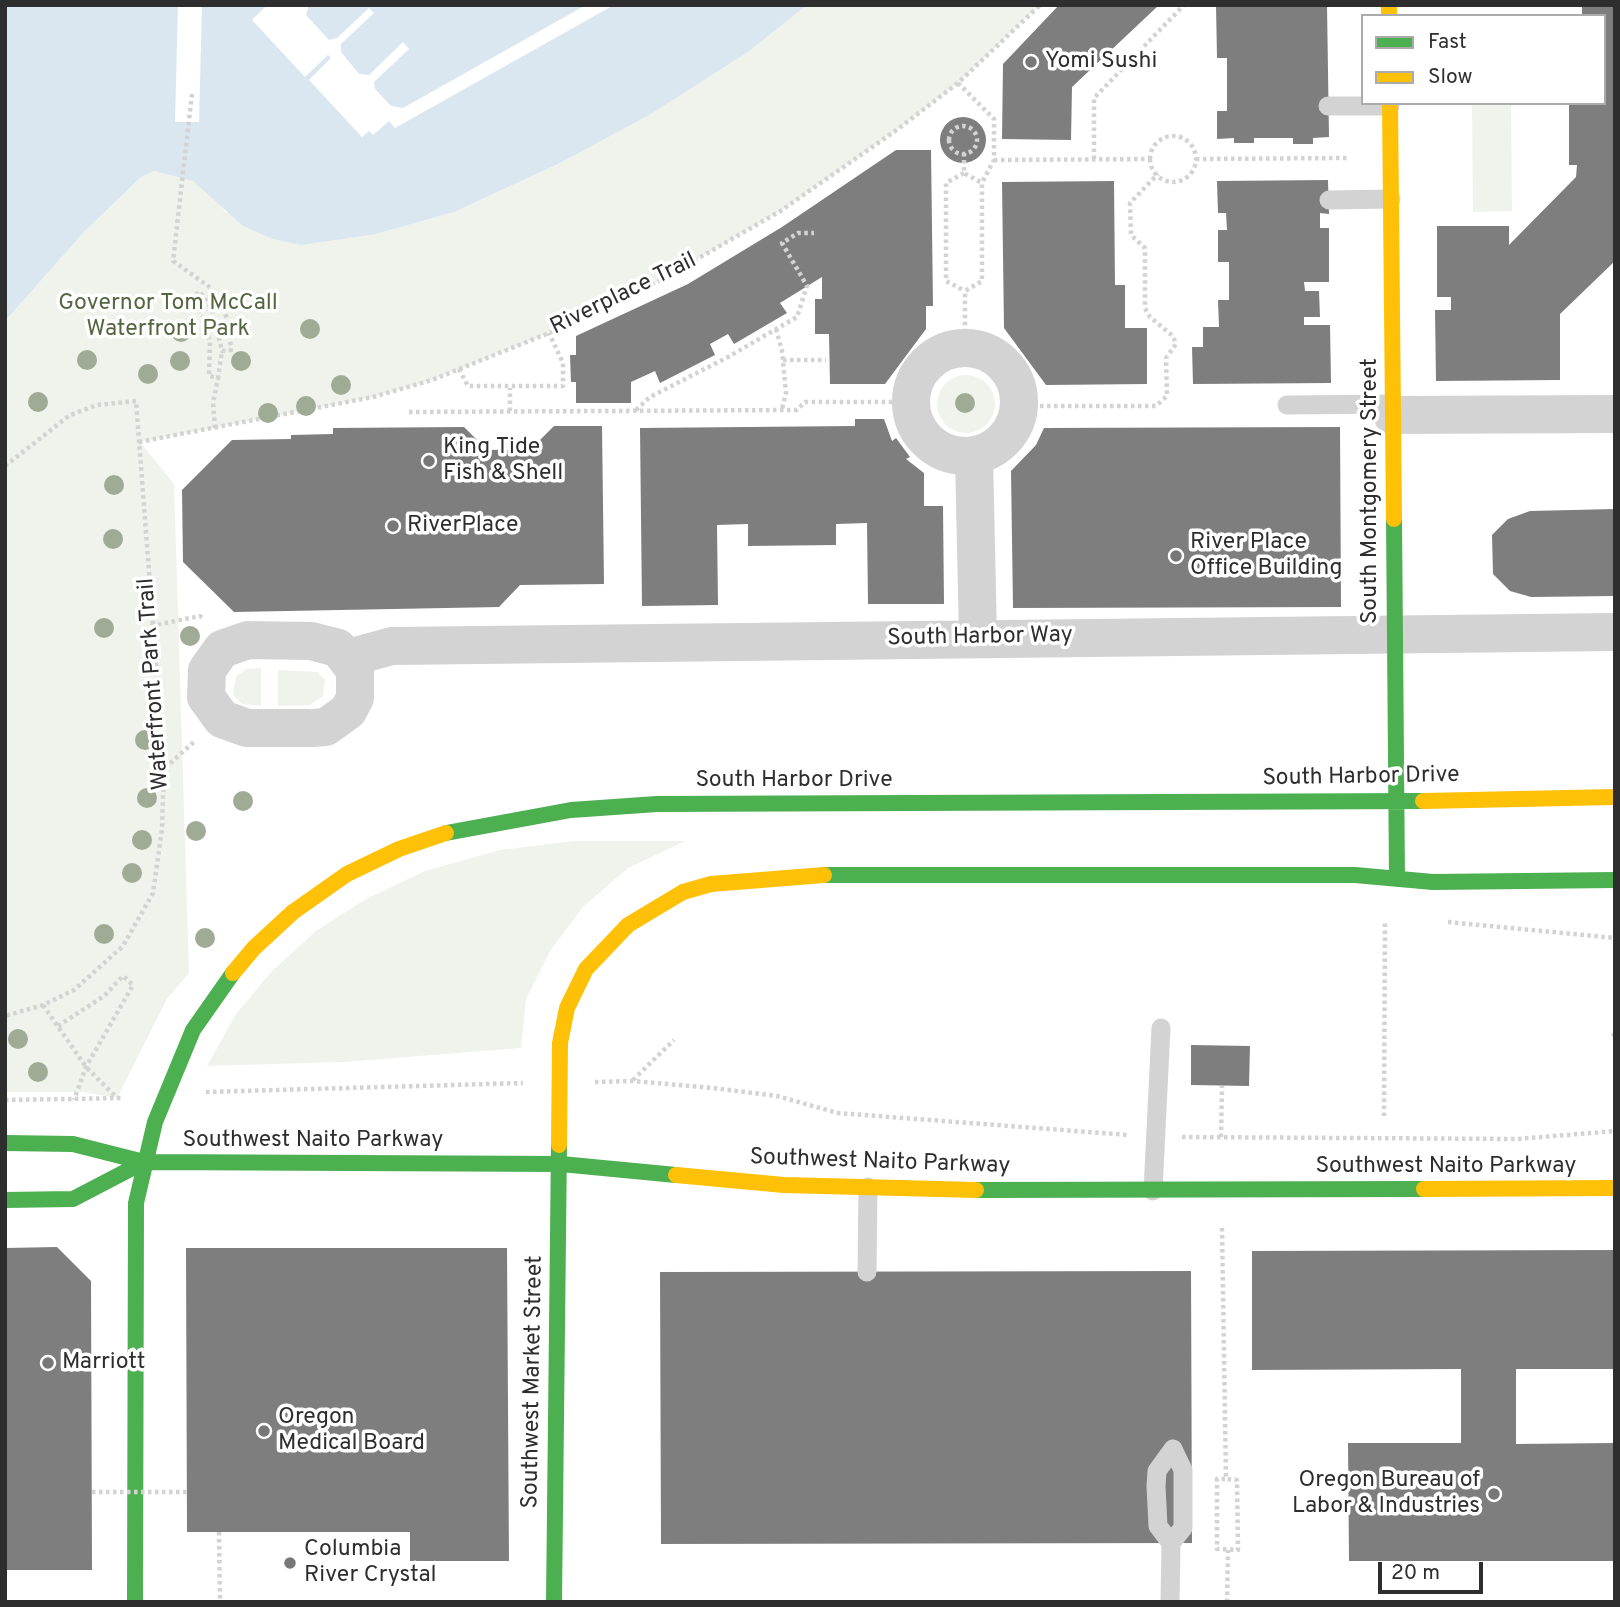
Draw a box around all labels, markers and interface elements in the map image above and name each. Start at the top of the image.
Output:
legend [1361,14,1606,105]
text: Fast [1428,29,1467,56]
place label: Yomi Sushi [1045,48,1157,76]
marker: Yomi Sushi [1023,54,1039,70]
text: Slow [1428,64,1473,91]
street label: Riverplace Trail [546,248,702,342]
park label: Governor Tom McCall Waterfront Park [58,290,278,344]
street label: South Montgomery Street [1357,358,1385,624]
place label: King Tide Fish & Shell [443,434,563,488]
marker: King Tide Fish & Shell [421,453,437,469]
place label: RiverPlace [407,512,518,540]
marker: RiverPlace [385,518,401,534]
place label: River Place Office Building [1190,529,1343,583]
marker: River Place Office Building [1168,548,1184,564]
street label: Waterfront Park Trail [134,577,176,791]
street label: South Harbor Way [887,623,1073,653]
street label: South Harbor Drive [1262,762,1460,794]
street label: South Harbor Drive [695,767,893,795]
street label: Southwest Naito Parkway [183,1127,443,1155]
street label: Southwest Naito Parkway [749,1145,1011,1181]
street label: Southwest Naito Parkway [1316,1153,1576,1181]
street label: Southwest Market Street [518,1255,550,1509]
place label: Marriott [62,1349,145,1377]
marker: Marriott [40,1355,56,1371]
place label: Oregon Medical Board [278,1404,425,1458]
marker: Oregon Medical Board [256,1423,272,1439]
place label: Oregon Bureau of Labor & Industries [1292,1467,1480,1521]
marker: Oregon Bureau of Labor & Industries [1486,1486,1502,1502]
place label: Columbia River Crystal [304,1536,437,1590]
scale bar [1382,1548,1487,1592]
marker: Columbia River Crystal [282,1555,298,1571]
text: 20 m [1391,1560,1440,1587]

